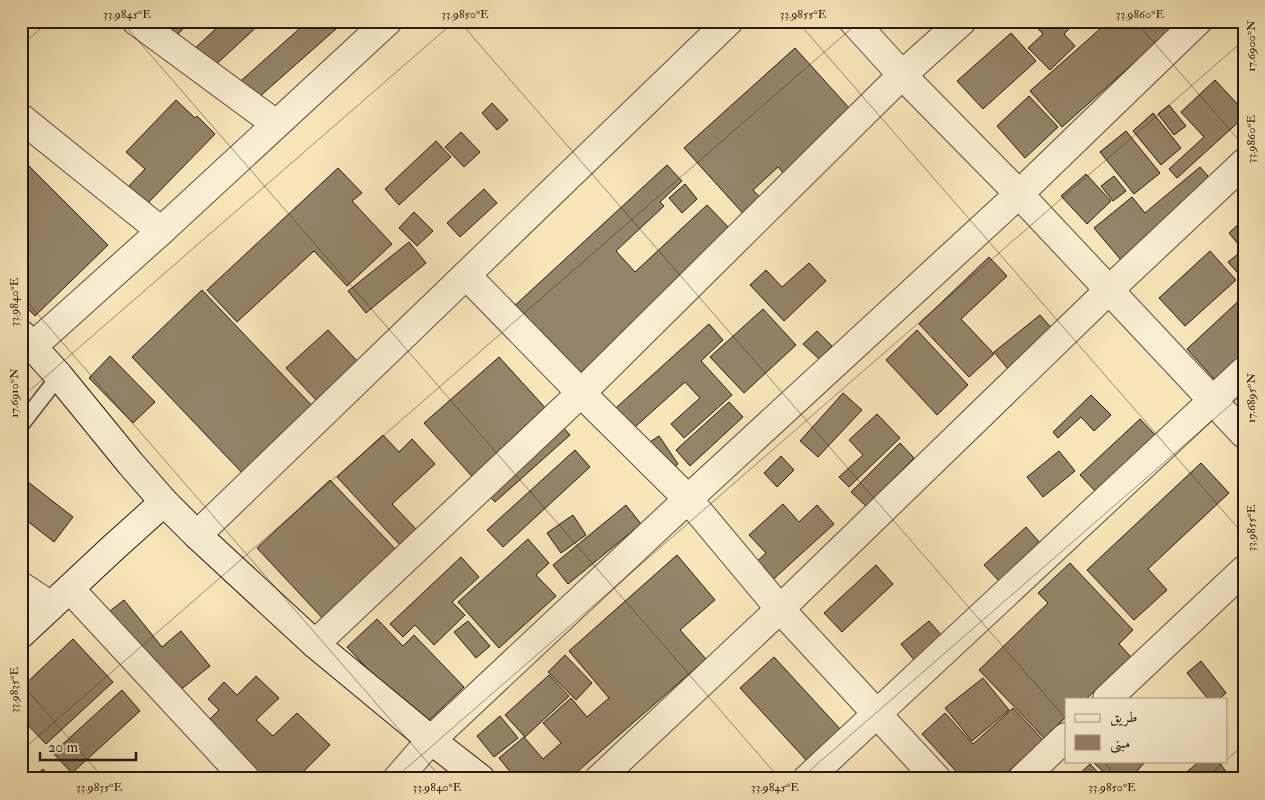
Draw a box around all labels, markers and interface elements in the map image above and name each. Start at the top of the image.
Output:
text: 33.9845°E [103,7,151,22]
text: 33.9850°E [441,7,489,22]
text: 33.9855°E [780,7,827,22]
text: 33.9860°E [1116,7,1165,22]
text: 17.6900°N [1244,20,1259,72]
text: 33.9860°E [1244,114,1259,163]
text: 33.9840°E [7,277,22,326]
text: 17.6910°N [7,368,22,418]
text: 17.6895°N [1244,373,1259,423]
text: 33.9855°E [1244,504,1259,551]
text: 33.9835°E [7,667,22,713]
legend [1065,698,1228,762]
text: طريق [1110,708,1137,727]
scale bar [40,730,136,762]
text: مبنى [1110,734,1130,754]
text: 20 m [48,738,78,757]
text: 33.9835°E [76,780,122,795]
text: 33.9840°E [413,780,462,795]
text: 33.9845°E [751,780,799,795]
text: 33.9850°E [1088,780,1136,795]

